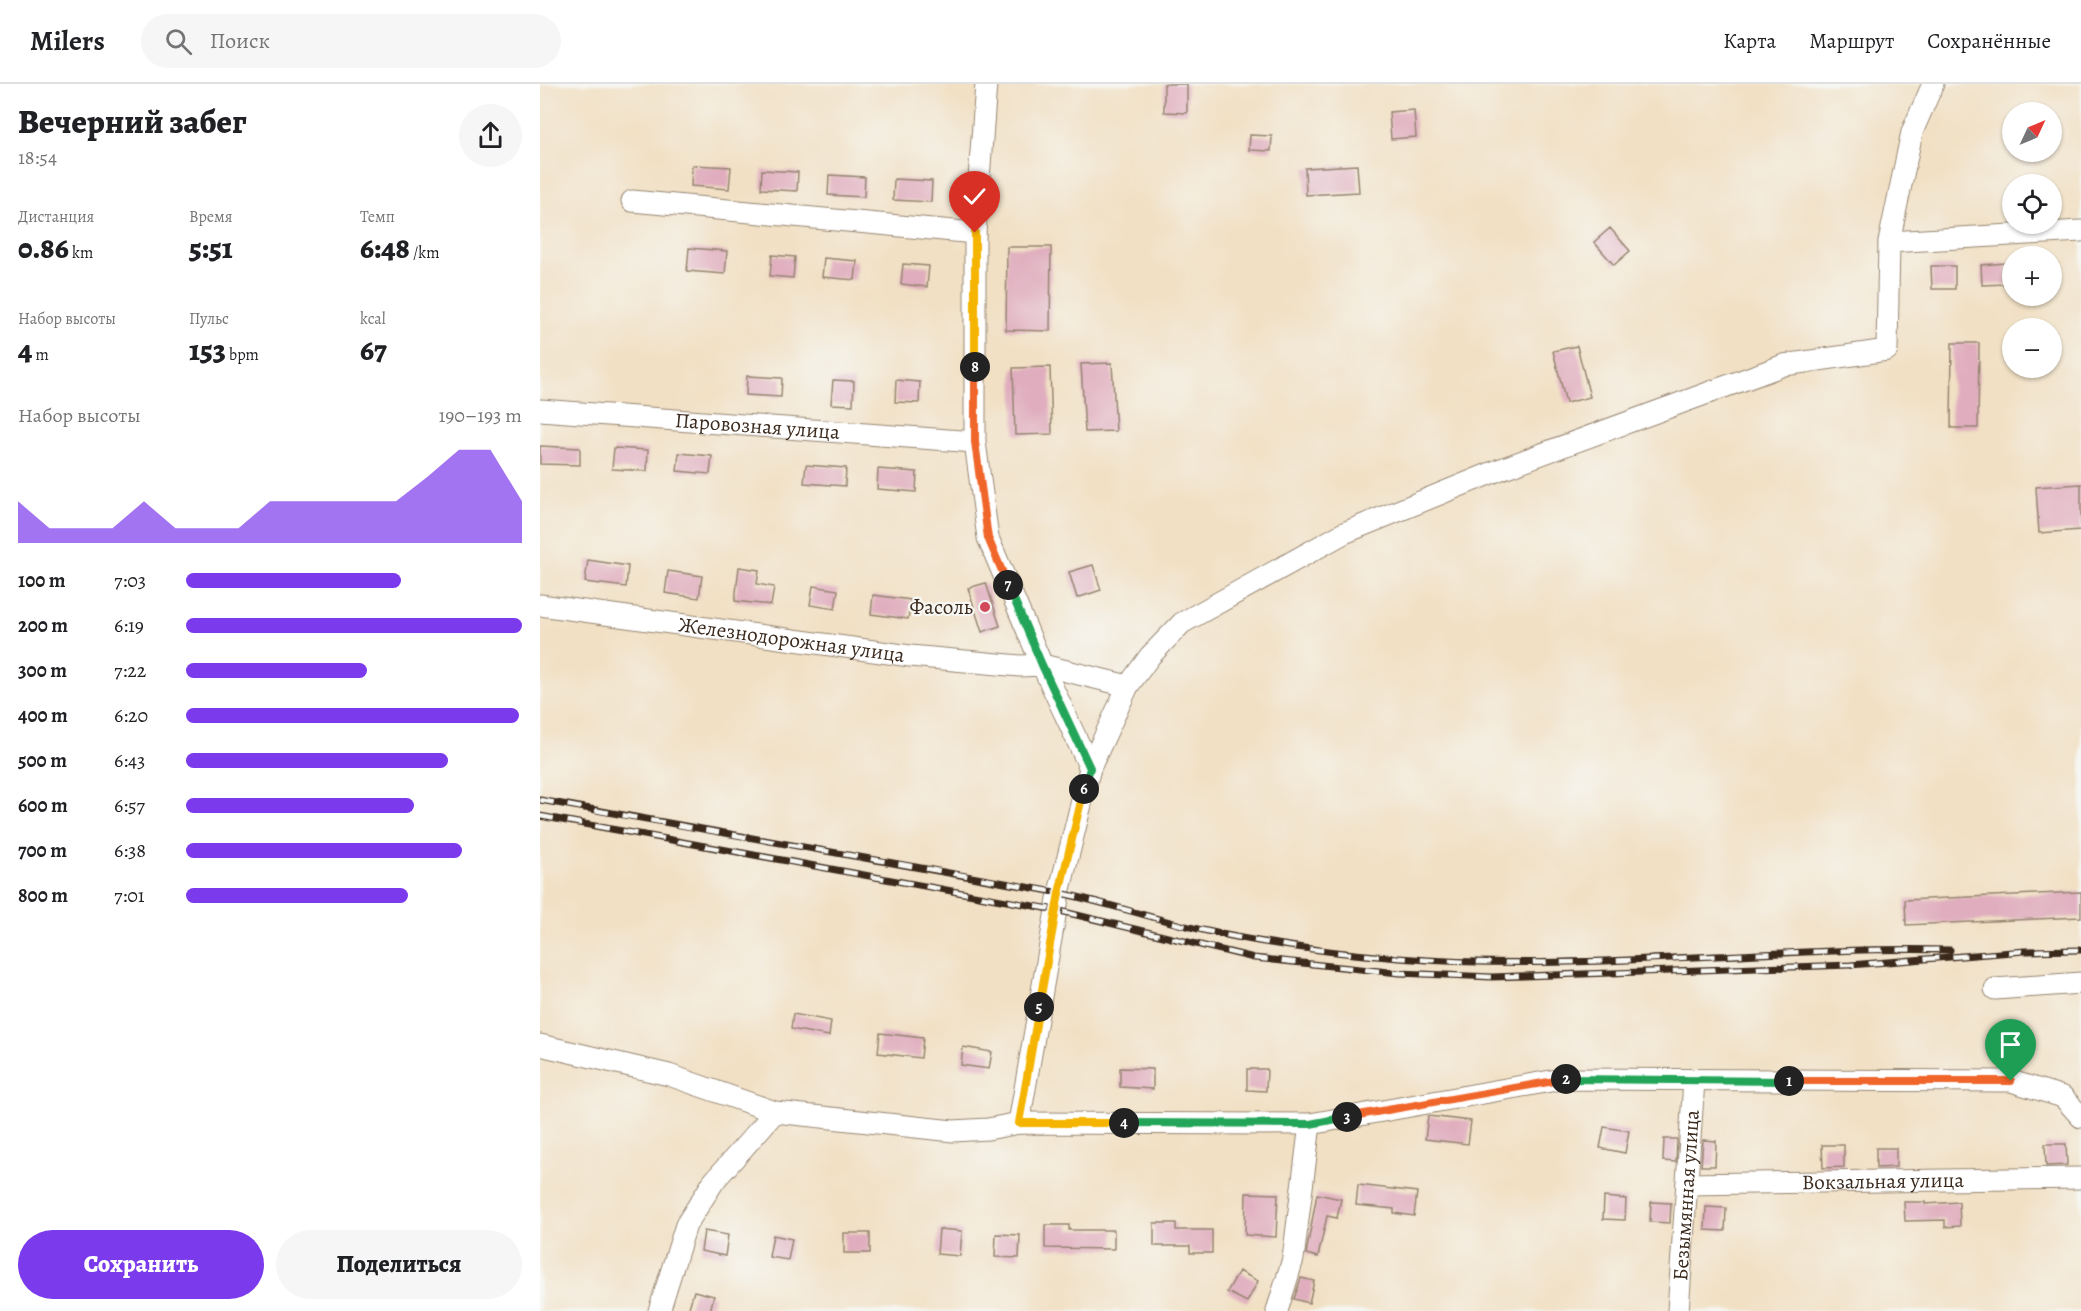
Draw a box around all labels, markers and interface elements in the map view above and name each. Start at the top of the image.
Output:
search box [141,14,561,68]
text: Milers [30,22,105,60]
icon: search [162,25,195,58]
text: Поиск [210,26,270,56]
text: Карта [1723,27,1776,55]
text: Маршрут [1809,27,1894,55]
text: Сохранённые [1927,27,2051,55]
text: Вечерний забег [18,99,247,144]
north arrow [2002,102,2062,162]
map controls [2002,102,2062,378]
button: share [459,104,522,167]
text: 18:54 [18,144,57,171]
pin [949,171,1000,233]
button: locate [2002,174,2062,234]
icon: check [958,180,991,213]
text: Дистанция [18,206,94,228]
text: Время [189,206,233,228]
text: Темп [360,206,395,228]
text: 0.86 [18,228,69,268]
text: 5:51 [189,228,233,268]
text: 6:48 [360,228,410,268]
text: km [69,242,93,264]
text: /km [410,242,440,264]
button: + [2002,246,2062,306]
text: Набор высоты [18,308,116,330]
text: Пульс [189,308,229,330]
text: kcal [360,308,386,330]
button: − [2002,318,2062,378]
text: 4 [18,330,32,370]
text: 153 [189,330,226,370]
text: 67 [360,330,387,370]
text: m [32,344,49,366]
text: bpm [226,344,259,366]
pin: 8 [960,352,990,382]
text: 8 [971,356,979,378]
text: Набор высоты [18,402,141,429]
text: 190–193 m [438,402,522,429]
street label: Паровозная улица [674,406,841,446]
text: 100 m [18,567,66,594]
text: 7:03 [114,567,146,594]
pin: 7 [993,570,1023,600]
text: 7 [1005,574,1011,596]
place label: Фасоль [910,593,973,621]
marker: Фасоль [978,600,992,614]
street label: Железнодорожная улица [677,610,907,669]
text: 200 m [18,612,68,639]
text: 6:19 [114,612,144,639]
text: 300 m [18,657,67,684]
text: 7:22 [114,657,146,684]
text: 400 m [18,702,68,729]
text: 6:20 [114,702,148,729]
text: 500 m [18,747,67,774]
text: 6:43 [114,747,145,774]
pin: 6 [1069,774,1099,804]
text: 6 [1080,778,1088,800]
text: 600 m [18,792,68,819]
text: 6:57 [114,792,145,819]
text: 700 m [18,837,67,864]
text: 6:38 [114,837,146,864]
text: 800 m [18,882,68,909]
text: 7:01 [114,882,145,909]
pin: 5 [1024,992,1054,1022]
text: 5 [1036,996,1042,1018]
pin [1985,1019,2036,1081]
icon: arrive [1994,1028,2027,1061]
pin: 2 [1551,1064,1581,1094]
pin: 1 [1774,1066,1804,1096]
text: 2 [1562,1068,1570,1090]
text: 1 [1786,1070,1792,1092]
pin: 3 [1332,1102,1362,1132]
text: 3 [1344,1106,1350,1128]
pin: 4 [1109,1108,1139,1138]
street label: Безымянная улица [1666,1108,1706,1282]
text: 4 [1120,1112,1128,1134]
street label: Вокзальная улица [1802,1166,1965,1196]
button: Сохранить [18,1230,264,1299]
button: Поделиться [276,1230,522,1299]

